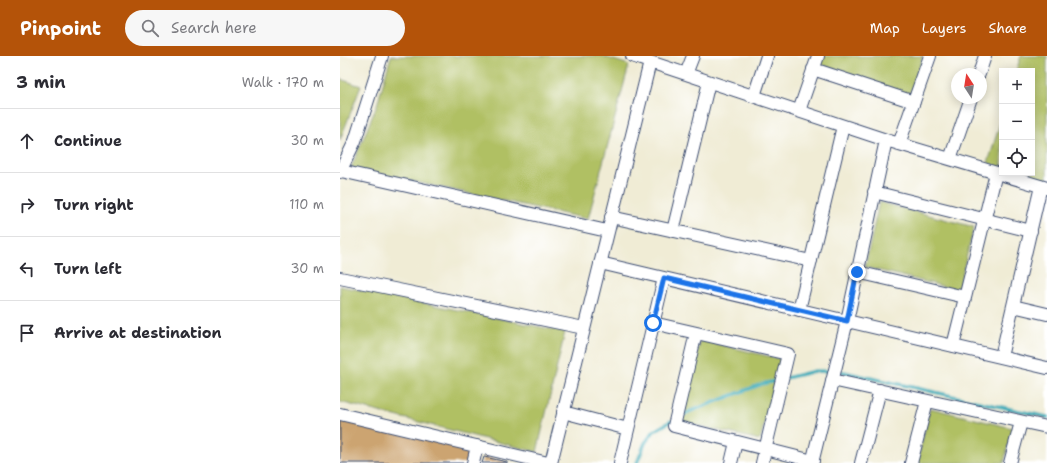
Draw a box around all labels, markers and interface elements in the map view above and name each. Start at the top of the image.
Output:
search box [125,10,405,46]
text: Pinpoint [20,16,101,41]
icon: search [139,17,161,39]
text: Search here [171,18,257,38]
text: Map [870,19,900,37]
text: Layers [922,19,966,37]
text: Share [988,19,1027,37]
north arrow [951,68,987,104]
map controls [999,68,1035,176]
button: + [999,68,1035,104]
text: 3 min [16,71,66,93]
text: Walk · 170 m [242,74,324,91]
button: − [999,104,1035,140]
icon: ahead [16,130,38,152]
text: Continue [54,131,122,151]
text: 30 m [290,132,324,149]
button: locate [999,140,1035,176]
icon: right [16,194,38,216]
text: Turn right [54,195,134,215]
text: 110 m [289,196,324,213]
icon: left [16,258,38,280]
text: Turn left [54,259,122,279]
text: 30 m [290,260,324,277]
route end [848,263,866,281]
route start [644,314,662,332]
icon: arrive [16,322,38,344]
text: Arrive at destination [54,323,222,343]

